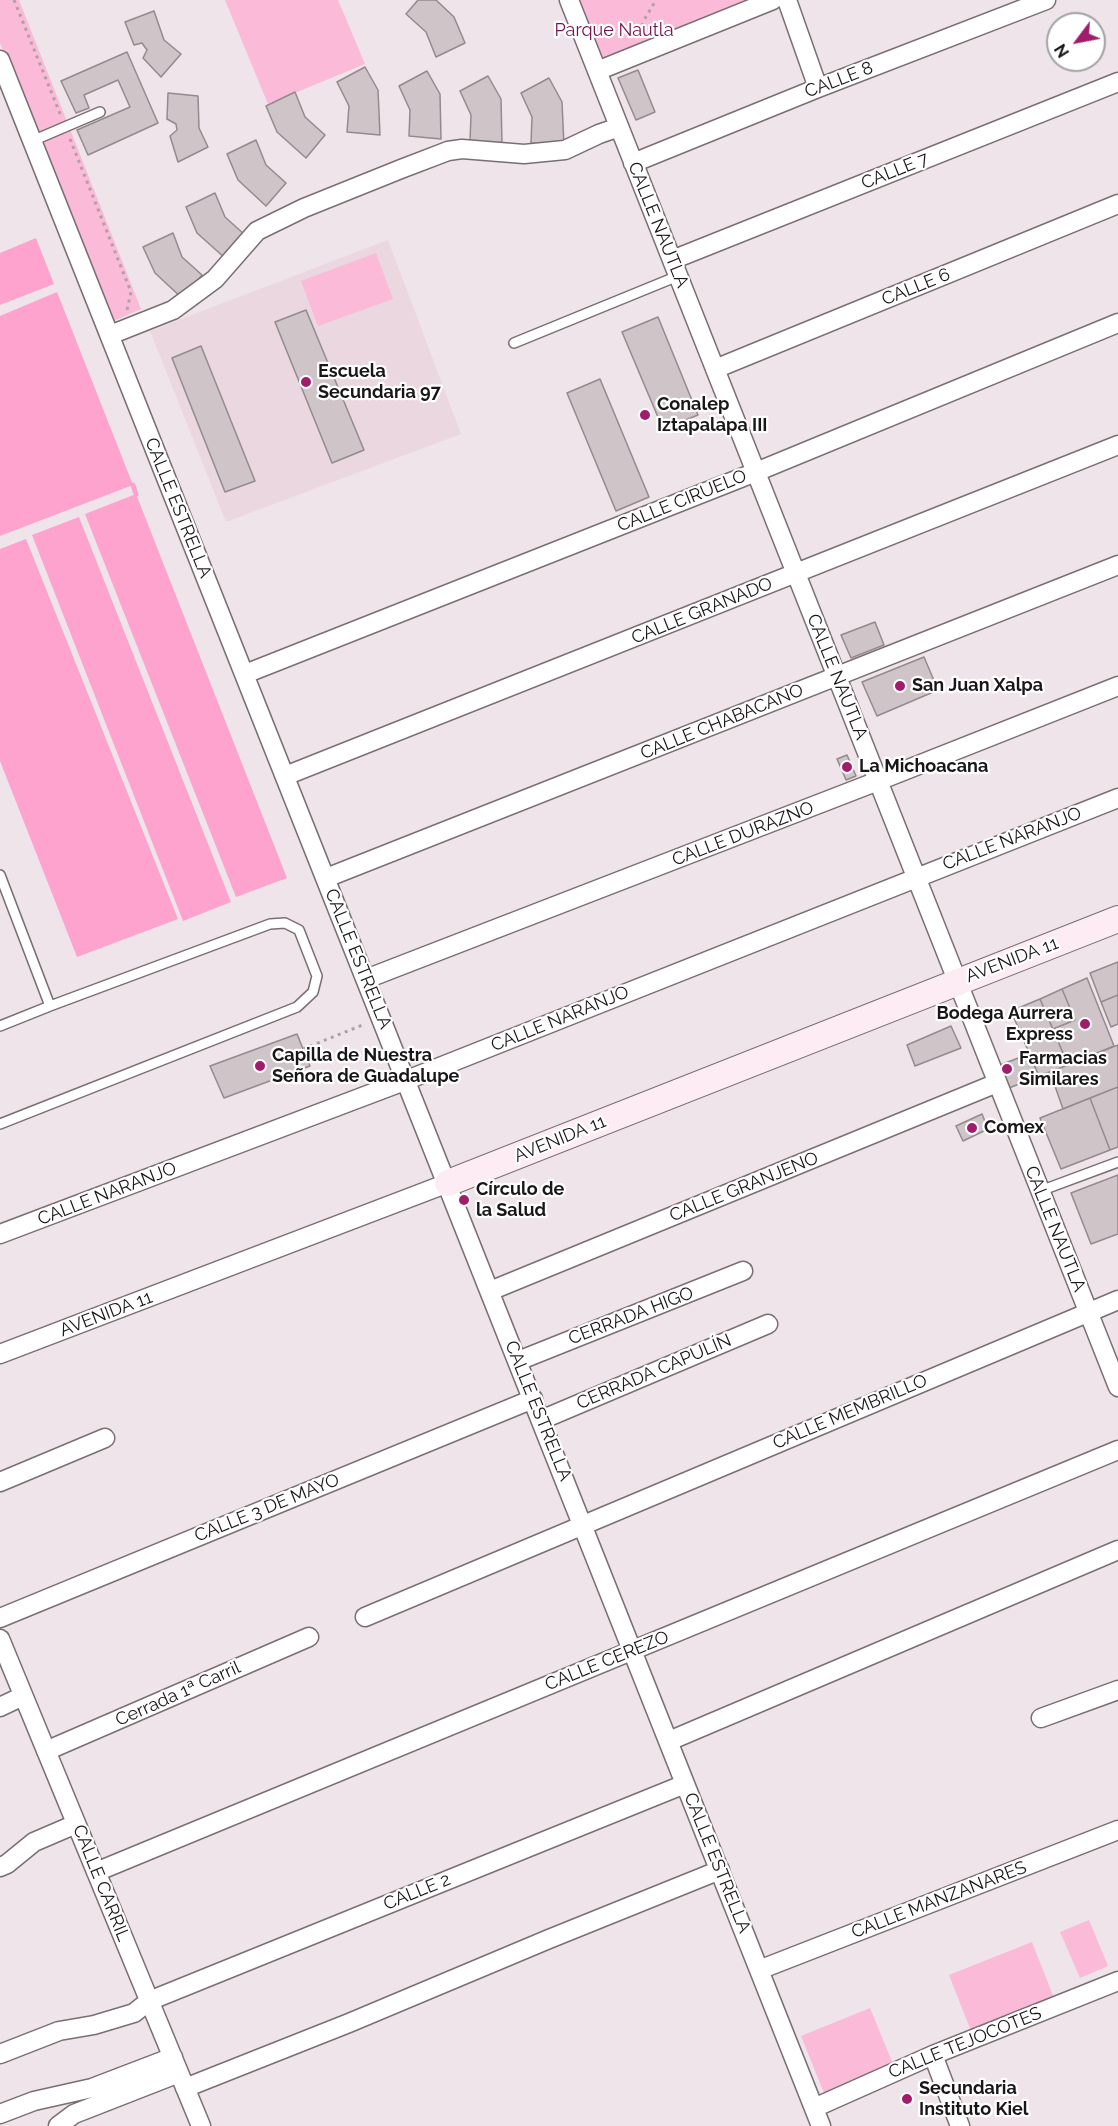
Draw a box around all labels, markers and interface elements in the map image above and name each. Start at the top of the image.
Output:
north arrow [1046,12,1106,72]
park label: Parque Nautla [555,20,673,42]
text: N [1051,41,1073,61]
street label: CALLE 8 [802,57,876,103]
street label: CALLE 7 [858,148,932,194]
street label: CALLE NAUTLA [623,159,693,291]
street label: CALLE 6 [879,264,953,310]
place label: Escuela Secundaria 97 [318,361,441,404]
marker: Escuela Secundaria 97 [299,375,313,389]
place label: Conalep Iztapalapa III [657,394,768,436]
marker: Conalep Iztapalapa III [638,408,652,422]
street label: CALLE ESTRELLA [140,435,216,581]
street label: CALLE CIRUELO [614,465,750,537]
street label: CALLE GRANADO [628,573,776,649]
street label: CALLE NAUTLA [802,611,872,743]
place label: San Juan Xalpa [912,675,1043,697]
street label: CALLE CHABACANO [637,679,807,765]
marker: San Juan Xalpa [893,679,907,693]
place label: La Michoacana [859,756,988,778]
marker: La Michoacana [840,760,854,774]
street label: CALLE DURAZNO [669,797,817,871]
street label: CALLE NARANJO [940,803,1084,875]
street label: CALLE ESTRELLA [320,886,396,1032]
street label: AVENIDA 11 [963,932,1061,988]
street label: CALLE NARANJO [488,981,632,1057]
place label: Bodega Aurrera Express [937,1003,1073,1046]
marker: Bodega Aurrera Express [1078,1017,1092,1031]
place label: Capilla de Nuestra Señora de Guadalupe [272,1045,459,1088]
place label: Farmacias Similares [1019,1048,1107,1090]
marker: Capilla de Nuestra Señora de Guadalupe [253,1059,267,1073]
marker: Farmacias Similares [1000,1062,1014,1076]
street label: AVENIDA 11 [511,1111,609,1167]
place label: Comex [984,1117,1044,1139]
marker: Comex [965,1121,979,1135]
street label: CALLE GRANJENO [666,1147,822,1227]
street label: CALLE NARANJO [35,1158,179,1230]
street label: CALLE NAUTLA [1020,1163,1090,1295]
place label: Círculo de la Salud [476,1179,564,1222]
marker: Círculo de la Salud [457,1193,471,1207]
street label: CERRADA HIGO [565,1282,697,1350]
street label: AVENIDA 11 [57,1286,155,1342]
street label: CERRADA CAPULÍN [573,1330,735,1414]
street label: CALLE ESTRELLA [500,1338,576,1484]
street label: CALLE MEMBRILLO [770,1370,930,1454]
street label: CALLE 3 DE MAYO [191,1469,343,1547]
street label: CALLE CEREZO [542,1626,672,1696]
street label: Cerrada 1ª Carril [112,1657,244,1731]
street label: CALLE ESTRELLA [679,1790,755,1936]
street label: CALLE CARRIL [68,1822,134,1944]
street label: CALLE MANZANARES [848,1857,1030,1943]
street label: CALLE 2 [380,1869,454,1915]
street label: CALLE TEJOCOTES [885,2002,1045,2084]
place label: Secundaria Instituto Kiel [919,2078,1029,2120]
marker: Secundaria Instituto Kiel [900,2092,914,2106]

